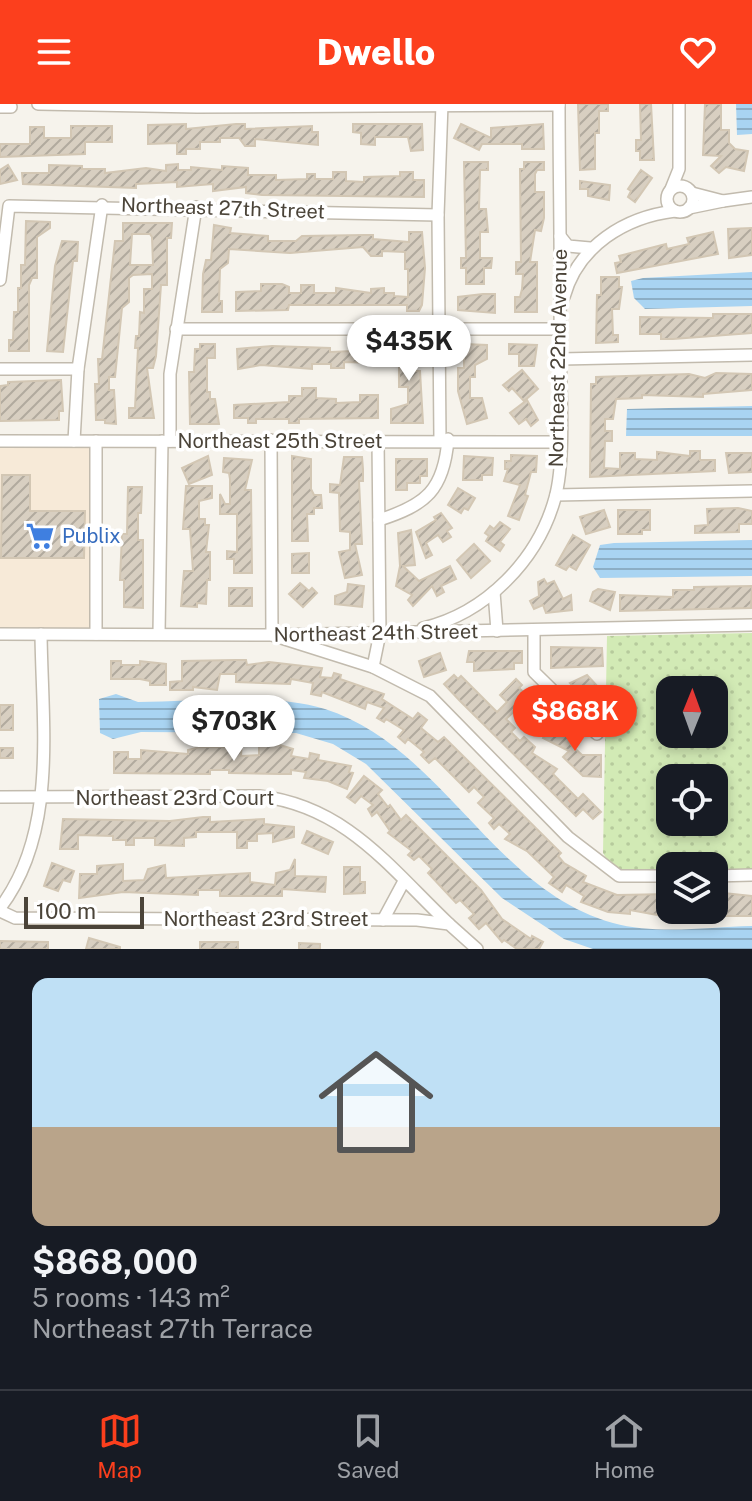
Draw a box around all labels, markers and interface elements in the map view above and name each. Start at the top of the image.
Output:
icon: menu [32,30,76,74]
icon: heart [676,30,720,74]
text: Dwello [317,31,435,73]
street label: Northeast 27th Street [120,192,326,224]
street label: Northeast 22nd Avenue [544,248,572,468]
pin: $435K [353,315,465,383]
text: $435K [365,325,453,356]
street label: Northeast 25th Street [177,429,383,453]
supermarket icon: Publix [25,521,55,551]
place label: Publix [62,524,121,548]
street label: Northeast 24th Street [273,619,479,647]
north arrow [656,676,728,748]
map controls [656,676,728,924]
pin: $868K [519,685,631,753]
pin: $703K [178,695,290,763]
text: $868K [531,695,619,726]
text: $703K [191,705,277,736]
button: locate [656,764,728,836]
street label: Northeast 23rd Court [76,786,274,810]
button: layers [656,852,728,924]
scale bar [24,893,144,929]
text: 100 m [36,898,96,924]
street label: Northeast 23rd Street [163,907,369,931]
icon: home [304,1030,448,1174]
text: $868,000 [32,1242,198,1282]
text: 5 rooms · 143 m² [32,1282,230,1313]
text: Northeast 27th Terrace [32,1313,313,1344]
tab: Map [97,1409,142,1483]
tab: Saved [337,1409,399,1483]
tab: Home [594,1409,655,1483]

